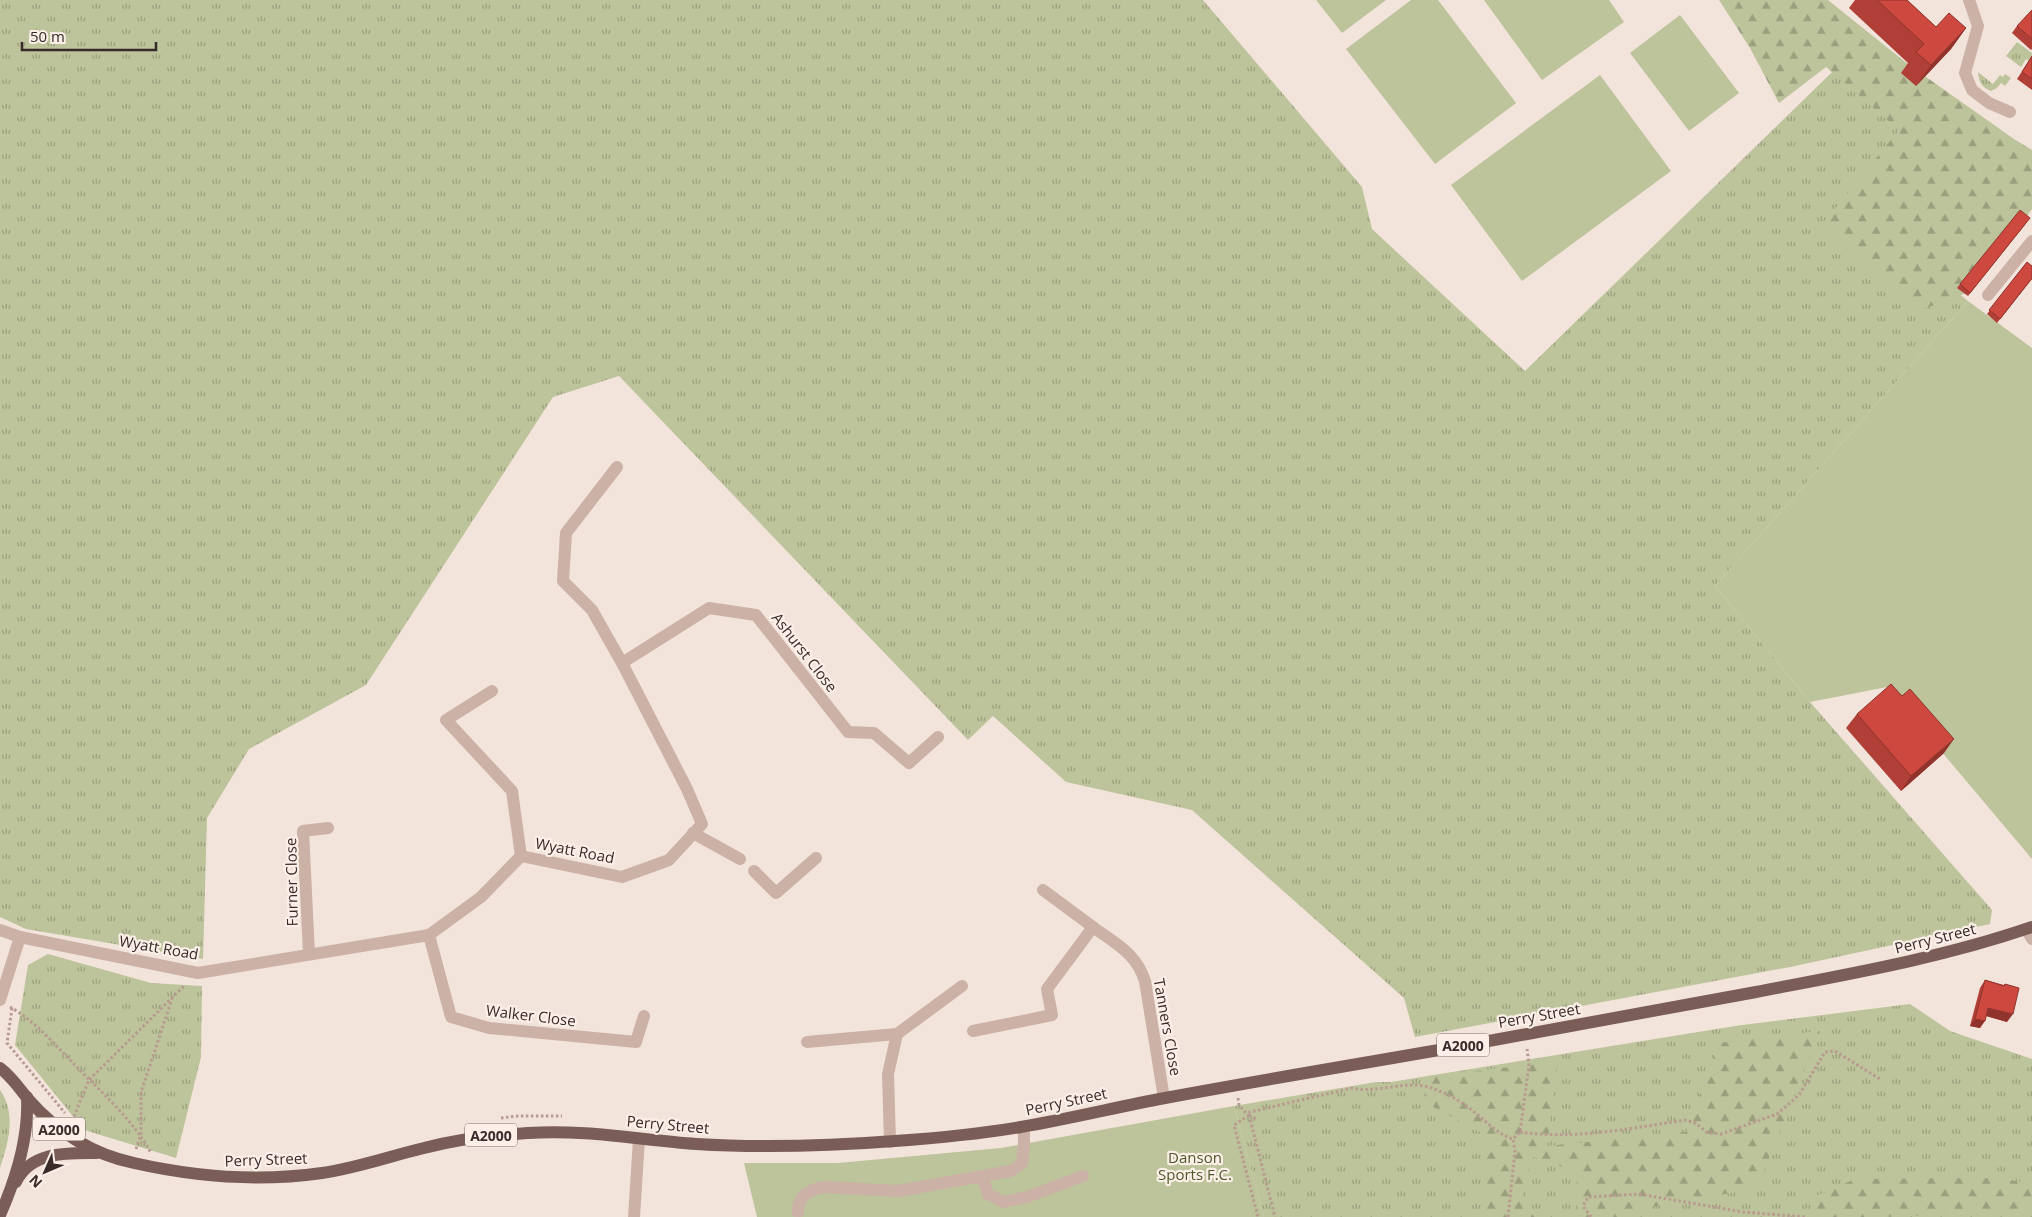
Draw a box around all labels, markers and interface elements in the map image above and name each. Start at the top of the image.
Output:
scale bar [22,20,156,52]
text: 50 m [30,26,65,46]
street label: Ashurst Close [768,608,842,696]
street label: Wyatt Road [534,833,616,867]
street label: Furner Close [280,838,302,926]
street label: Perry Street [1892,918,1978,958]
street label: Wyatt Road [118,930,200,964]
street label: Tanners Close [1150,977,1186,1077]
street label: Perry Street [1496,998,1582,1032]
street label: Walker Close [485,1000,577,1030]
road number: A2000 [1437,1034,1489,1056]
street label: Perry Street [1023,1083,1109,1119]
street label: Perry Street [626,1110,710,1138]
road number: A2000 [33,1118,85,1140]
road number: A2000 [465,1124,517,1146]
north arrow [20,1147,70,1197]
park label: Danson Sports F.C. [1158,1147,1232,1184]
street label: Perry Street [224,1148,308,1170]
text: N [25,1171,46,1192]

